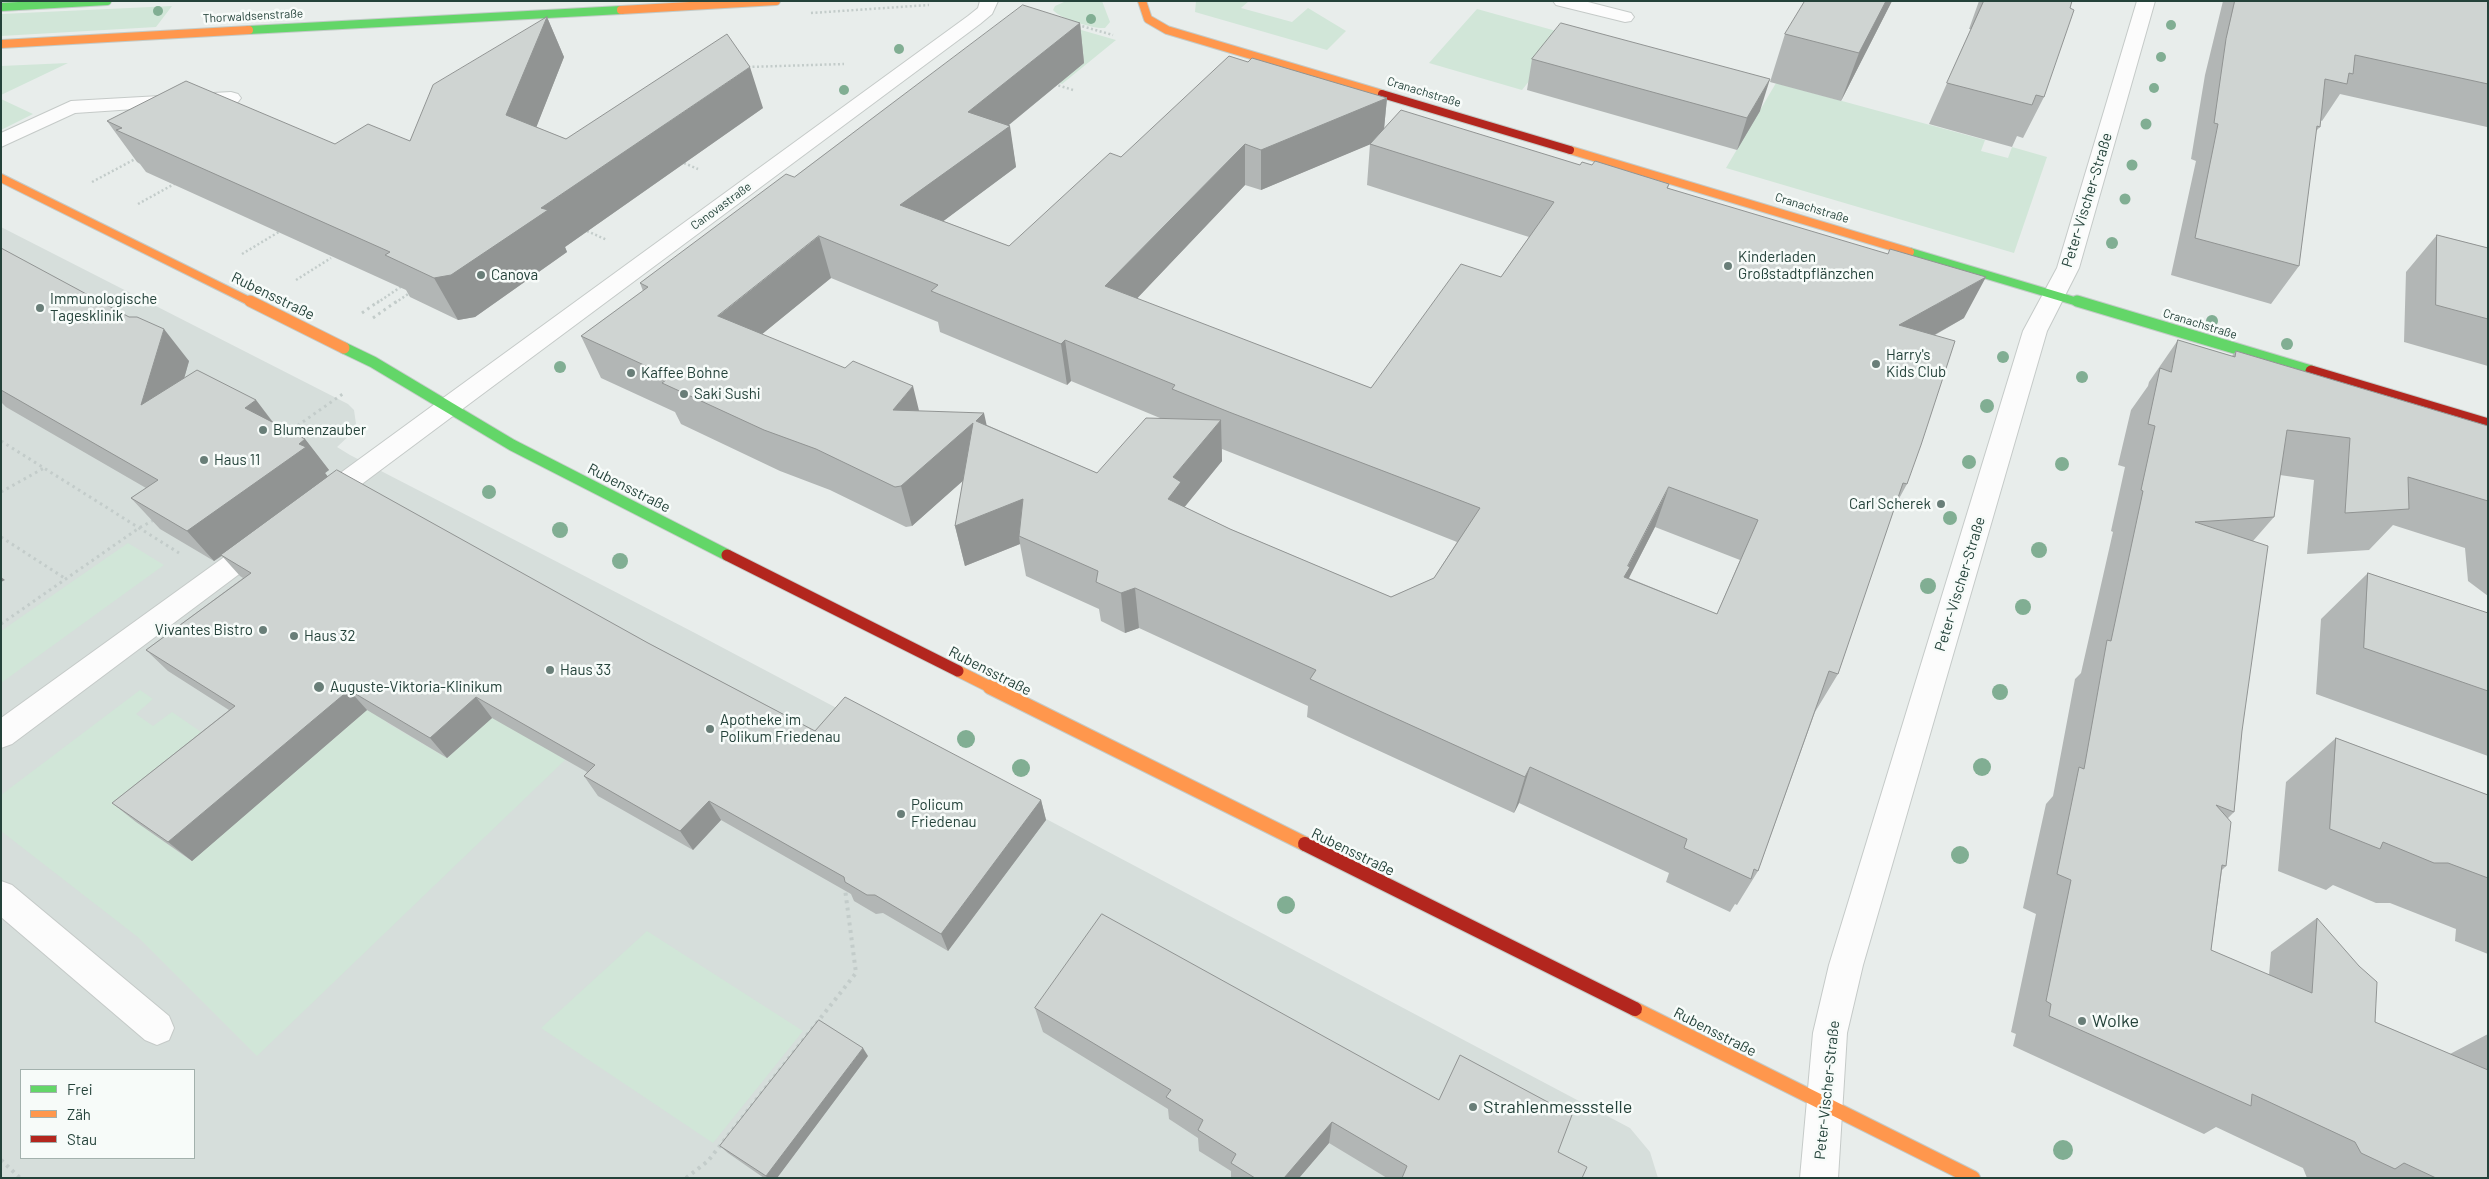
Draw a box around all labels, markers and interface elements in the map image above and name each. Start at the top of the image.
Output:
street label: Thorwaldsenstraße [202,6,304,26]
street label: Cranachstraße [1385,74,1463,110]
street label: Peter-Vischer-Straße [2058,131,2116,269]
street label: Canovastraße [688,179,754,233]
street label: Cranachstraße [1773,190,1851,226]
place label: Kinderladen Großstadtpflänzchen [1738,248,1874,283]
marker: Kinderladen Großstadtpflänzchen [1722,260,1734,272]
place label: Canova [491,266,538,284]
street label: Rubensstraße [228,268,318,324]
marker: Canova [475,269,487,281]
place label: Immunologische Tagesklinik [50,290,157,325]
marker: Immunologische Tagesklinik [34,302,46,314]
street label: Cranachstraße [2161,306,2239,342]
place label: Harry's Kids Club [1886,346,1946,381]
marker: Harry's Kids Club [1870,358,1882,370]
place label: Kaffee Bohne [641,364,728,382]
marker: Kaffee Bohne [625,367,637,379]
place label: Saki Sushi [694,385,761,403]
marker: Saki Sushi [678,388,690,400]
place label: Blumenzauber [273,421,366,439]
marker: Blumenzauber [257,424,269,436]
place label: Haus 11 [214,451,260,469]
marker: Haus 11 [198,454,210,466]
street label: Rubensstraße [585,459,673,517]
place label: Carl Scherek [1849,495,1931,513]
marker: Carl Scherek [1935,498,1947,510]
street label: Peter-Vischer-Straße [1931,515,1989,653]
place label: Vivantes Bistro [155,621,253,639]
marker: Vivantes Bistro [257,624,269,636]
place label: Haus 32 [304,627,355,645]
marker: Haus 32 [288,630,300,642]
street label: Rubensstraße [946,642,1034,700]
place label: Haus 33 [560,661,611,679]
marker: Haus 33 [544,664,556,676]
place label: Auguste-Viktoria-Klinikum [330,678,502,696]
marker: Auguste-Viktoria-Klinikum [312,680,326,694]
place label: Apotheke im Polikum Friedenau [720,711,841,746]
marker: Apotheke im Polikum Friedenau [704,723,716,735]
place label: Policum Friedenau [911,796,977,831]
marker: Policum Friedenau [895,808,907,820]
street label: Rubensstraße [1308,824,1398,880]
street label: Rubensstraße [1671,1003,1759,1061]
place label: Wolke [2092,1010,2139,1032]
marker: Wolke [2076,1015,2088,1027]
street label: Peter-Vischer-Straße [1811,1020,1843,1160]
legend [20,1069,195,1159]
text: Frei [67,1080,93,1098]
place label: Strahlenmessstelle [1483,1096,1632,1118]
marker: Strahlenmessstelle [1467,1101,1479,1113]
text: Zäh [67,1105,91,1123]
text: Stau [67,1130,97,1148]

